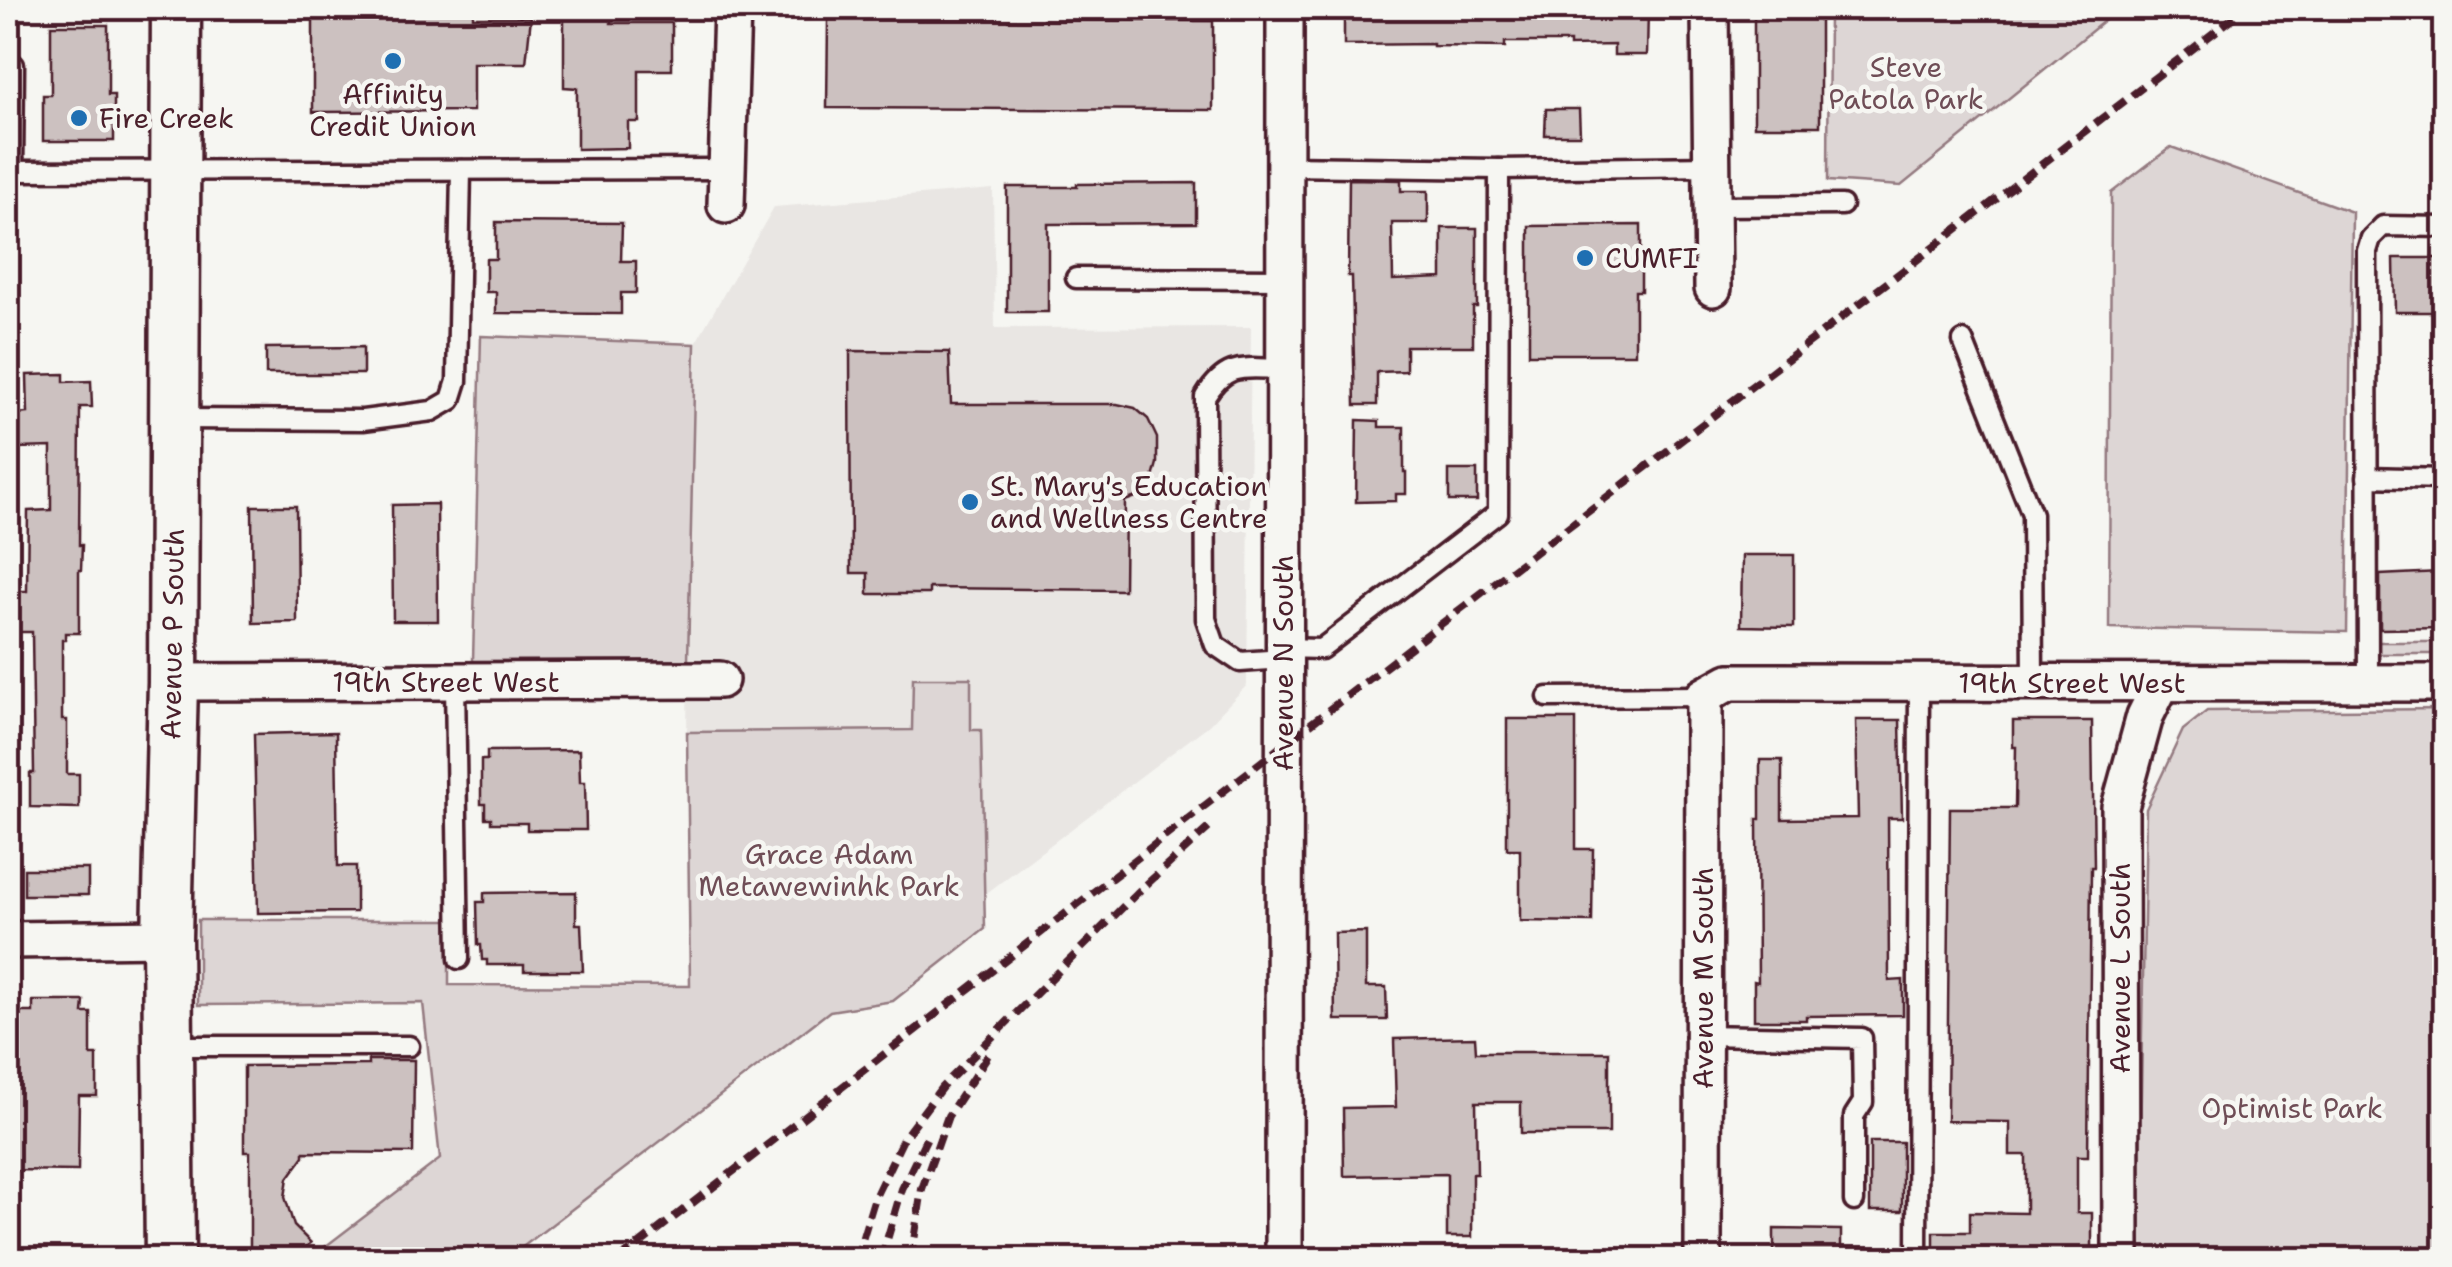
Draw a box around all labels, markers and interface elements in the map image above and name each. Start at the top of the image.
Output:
park label: Steve Patola Park [1828,48,1984,118]
marker: Affinity Credit Union [382,50,404,72]
place label: Affinity Credit Union [309,75,477,145]
place label: Fire Creek [99,99,234,137]
marker: Fire Creek [68,107,90,129]
place label: CUMFI [1605,239,1698,277]
marker: CUMFI [1574,247,1596,269]
place label: St. Mary's Education and Wellness Centre [990,467,1268,537]
marker: St. Mary's Education and Wellness Centre [959,491,981,513]
street label: Avenue P South [151,528,193,740]
street label: Avenue N South [1264,555,1302,771]
street label: 19th Street West [332,663,560,701]
street label: 19th Street West [1958,664,2186,702]
park label: Grace Adam Metawewinhk Park [698,835,960,905]
street label: Avenue L South [2101,863,2139,1073]
street label: Avenue M South [1684,867,1722,1089]
park label: Optimist Park [2201,1089,2383,1127]

